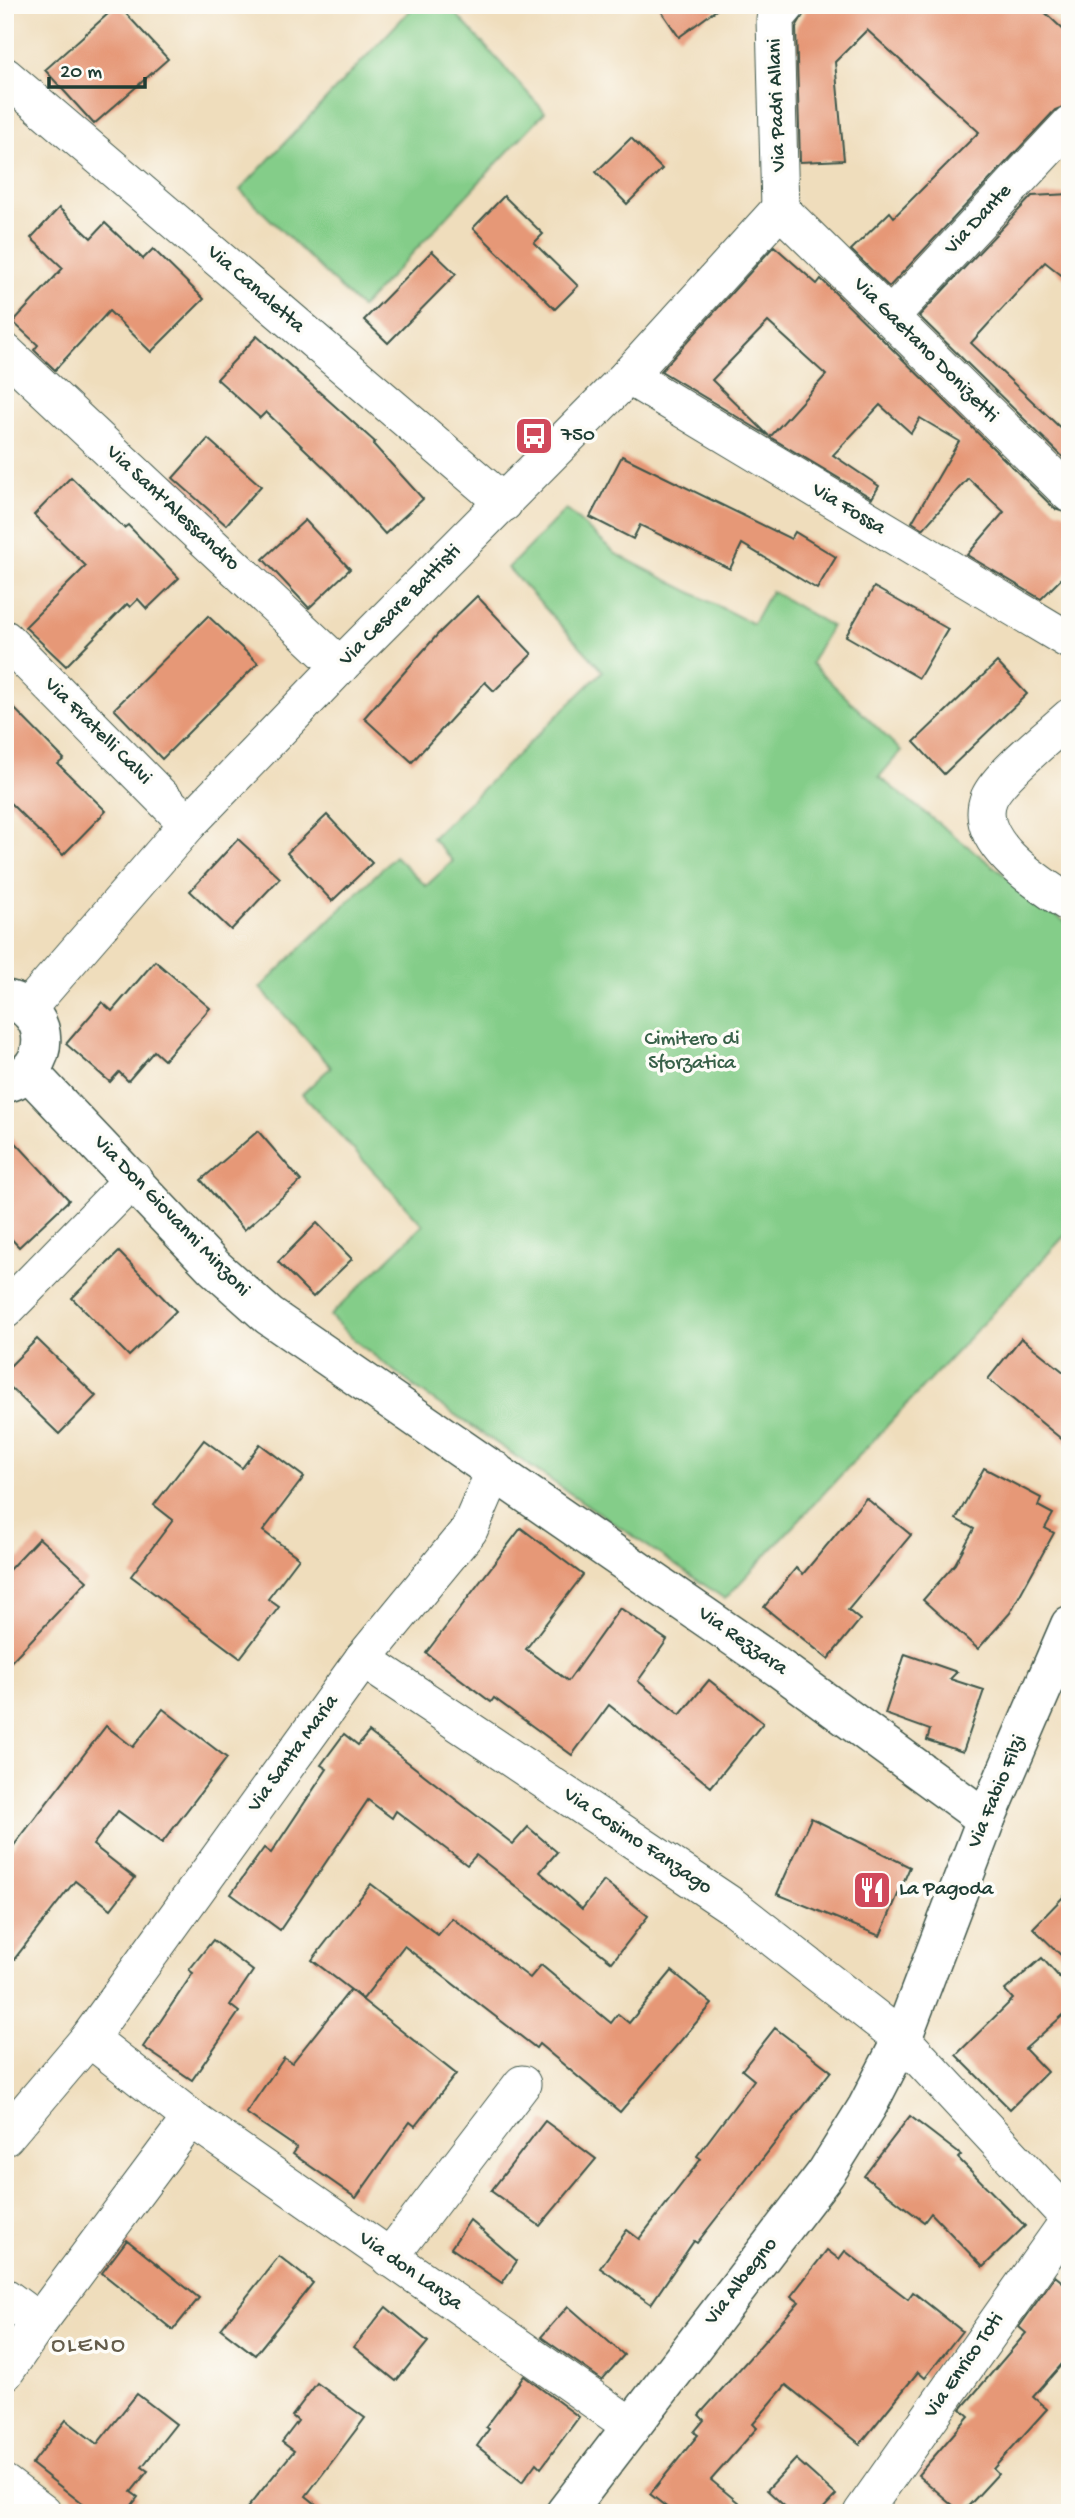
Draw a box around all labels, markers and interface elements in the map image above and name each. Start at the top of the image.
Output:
street label: Via Padri Allani [763,38,793,173]
scale bar [49,46,145,90]
text: 20 m [60,61,102,86]
street label: Via Dante [939,179,1019,261]
street label: Via Canaletta [200,240,310,340]
street label: Via Gaetano Donizetti [846,272,1003,429]
bus stop icon: 750 [513,415,555,457]
place label: 750 [560,424,595,449]
street label: Via Sant'Alessandro [99,440,244,577]
street label: Via Fossa [806,478,891,542]
street label: Via Cesare Battisti [334,540,467,673]
street label: Via Fratelli Calvi [37,672,156,791]
park label: Cimitero di Sforzatica [645,1028,739,1077]
street label: Via Don Giovanni Minzoni [87,1130,255,1303]
street label: Via Rezzara [691,1601,793,1683]
street label: Via Santa Maria [242,1689,346,1819]
street label: Via Fabio Filzi [963,1732,1033,1853]
street label: Via Cosimo Fanzago [557,1782,716,1901]
restaurant icon: La Pagoda [851,1869,893,1911]
place label: La Pagoda [899,1878,995,1903]
street label: Via don Lanza [352,2226,468,2318]
street label: Via Albegno [699,2233,784,2332]
street label: Via Enrico Toti [919,2308,1011,2424]
district label: OLENO [51,2333,127,2360]

